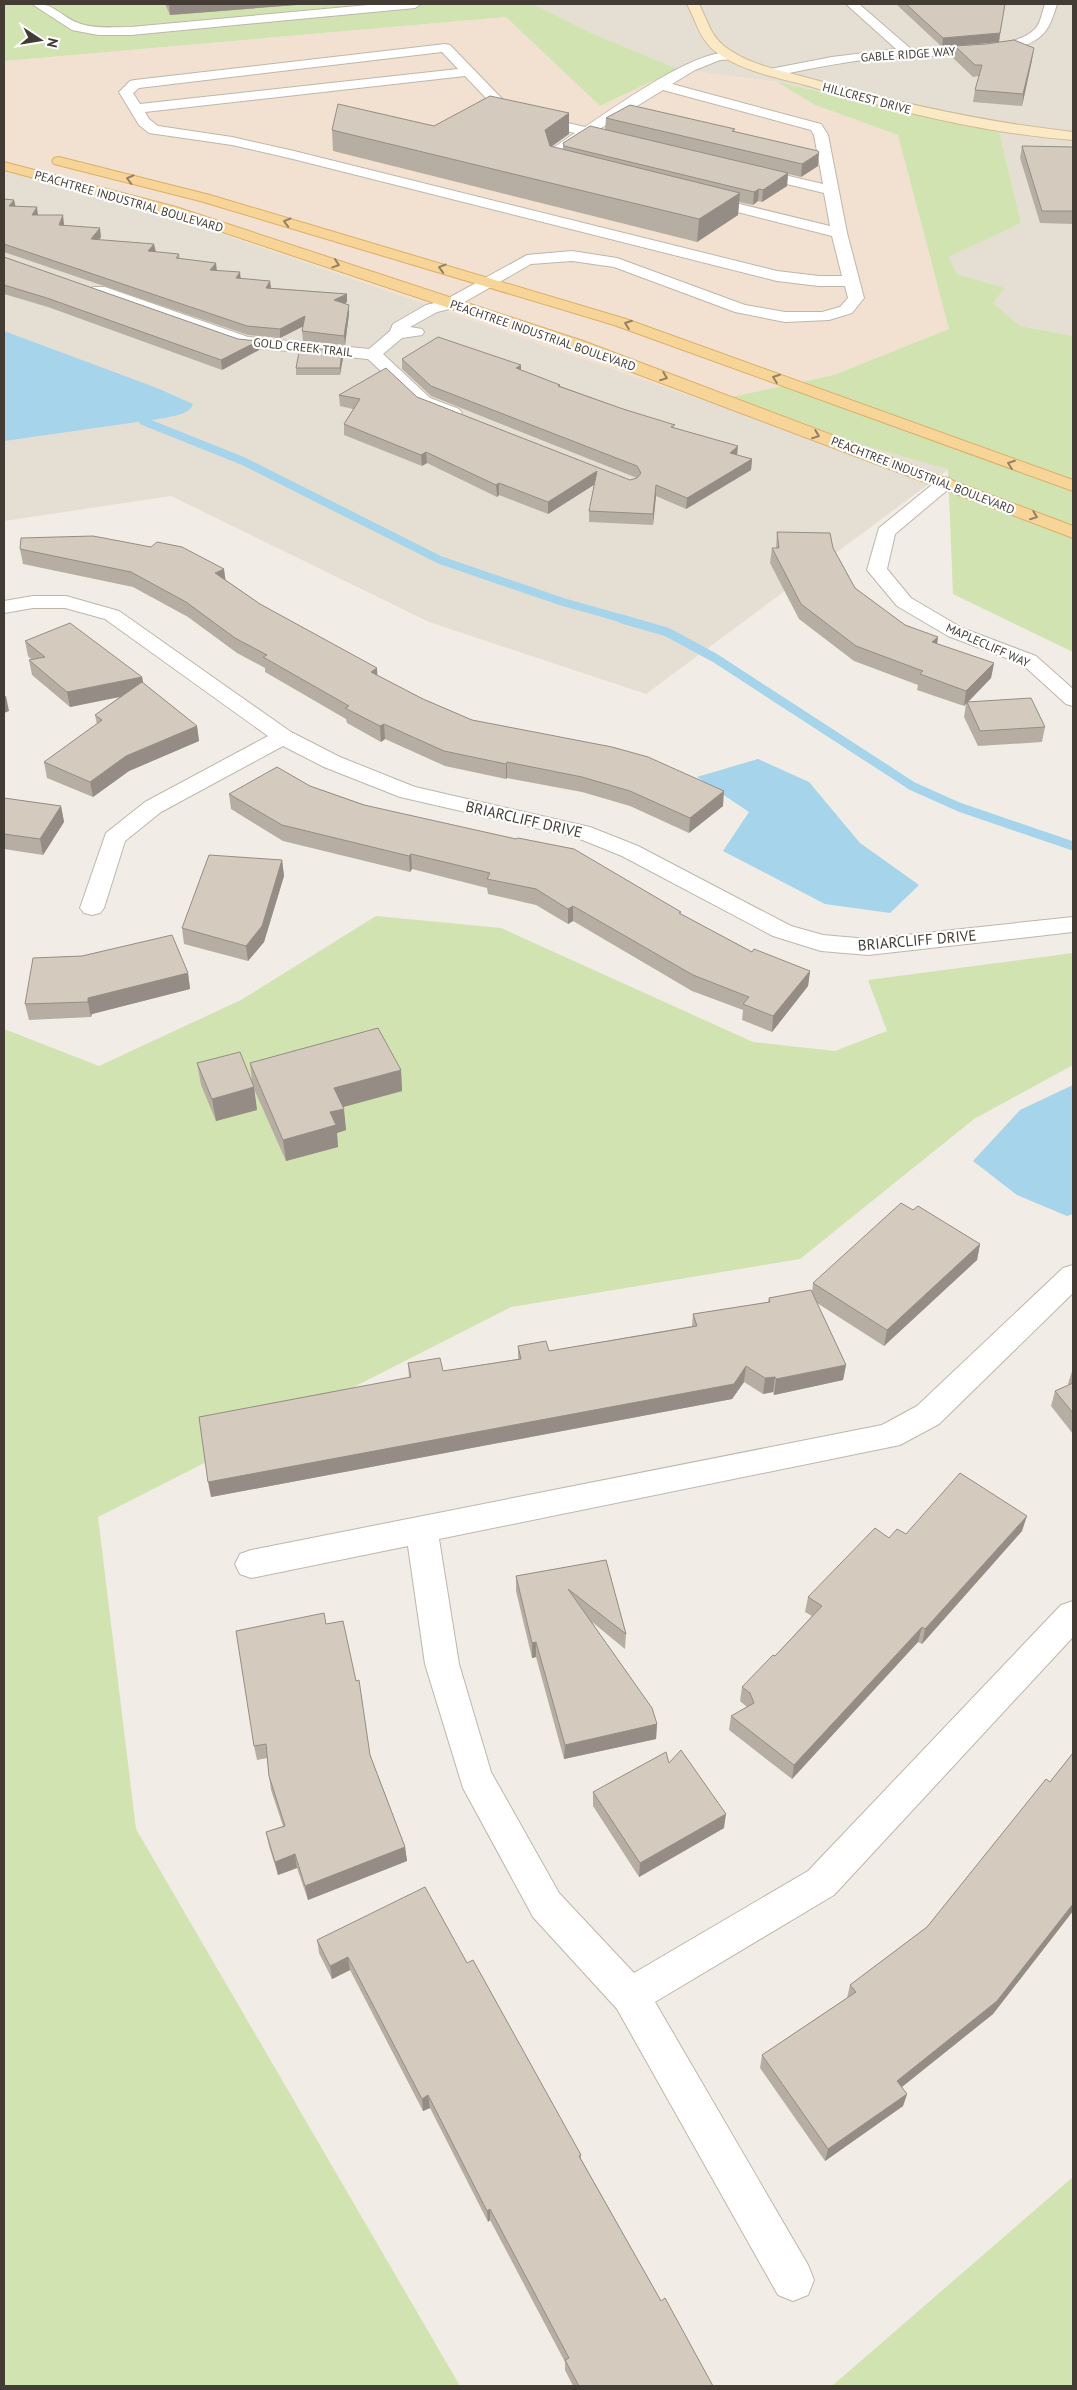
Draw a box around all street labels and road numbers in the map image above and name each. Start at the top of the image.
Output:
street label: GABLE RIDGE WAY [860,43,956,65]
street label: HILLCREST DRIVE [821,79,913,117]
street label: PEACHTREE INDUSTRIAL BOULEVARD [33,167,225,235]
street label: PEACHTREE INDUSTRIAL BOULEVARD [448,296,638,374]
street label: GOLD CREEK TRAIL [253,334,353,360]
street label: PEACHTREE INDUSTRIAL BOULEVARD [829,433,1017,517]
street label: MAPLECLIFF WAY [944,620,1033,670]
street label: BRIARCLIFF DRIVE [464,796,584,842]
street label: BRIARCLIFF DRIVE [857,925,977,955]

